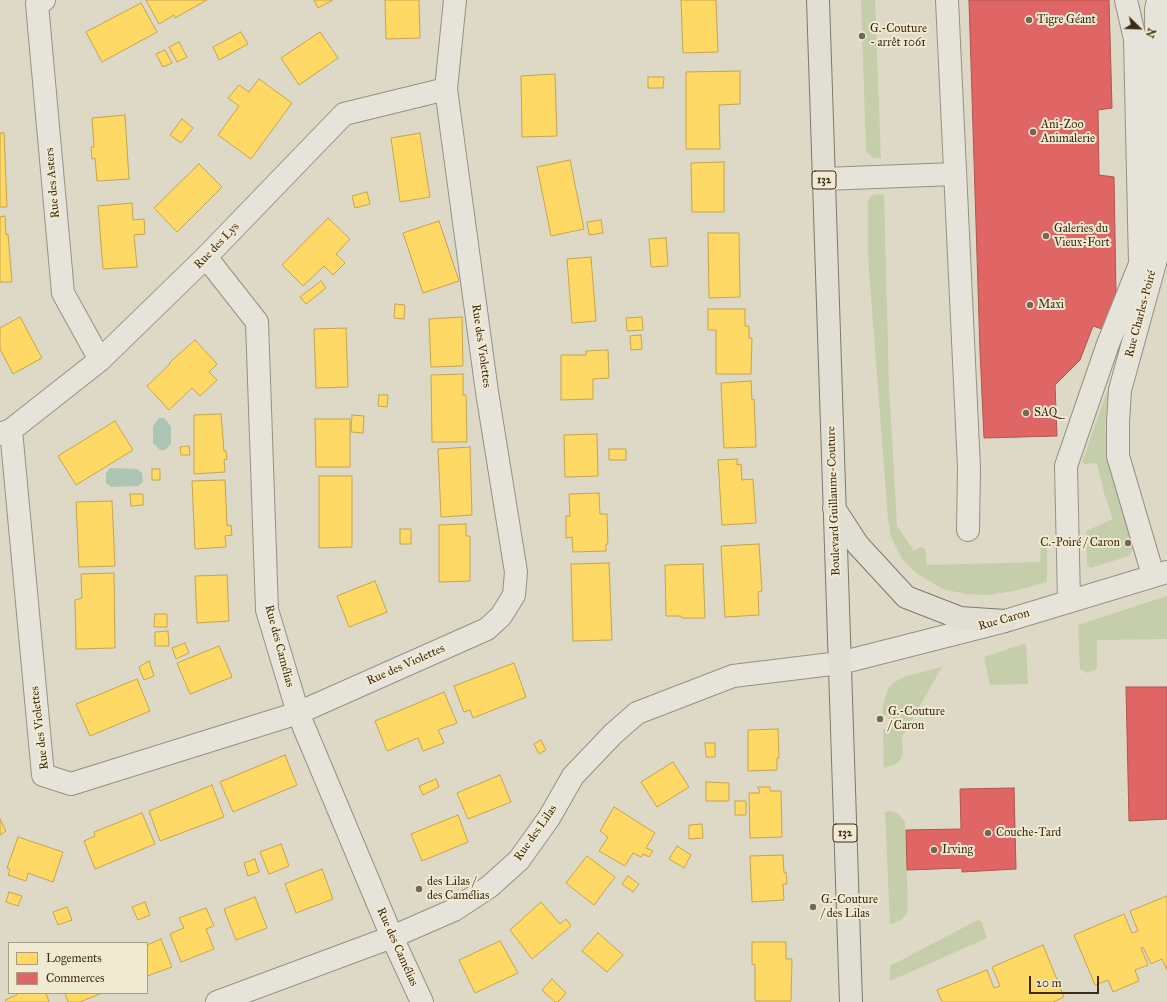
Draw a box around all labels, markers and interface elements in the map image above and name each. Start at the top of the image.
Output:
north arrow [1119,8,1159,48]
place label: Tigre Géant [1037,13,1096,27]
marker: Tigre Géant [1024,15,1034,25]
place label: G.-Couture - arrêt 1061 [870,22,927,50]
text: N [1143,26,1158,40]
marker: G.-Couture - arrêt 1061 [857,31,867,41]
place label: Ani-Zoo Animalerie [1041,118,1095,146]
marker: Ani-Zoo Animalerie [1028,127,1038,137]
street label: Rue des Asters [43,147,63,219]
road number: 132 [812,171,836,189]
street label: Rue des Lys [191,220,243,272]
place label: Galeries du Vieux-Fort [1054,222,1110,250]
marker: Galeries du Vieux-Fort [1041,231,1051,241]
street label: Rue Charles-Poiré [1122,269,1160,359]
place label: Maxi [1038,298,1064,312]
marker: Maxi [1025,300,1035,310]
street label: Rue des Violettes [468,303,494,389]
place label: SAQ [1034,406,1057,420]
marker: SAQ [1021,408,1031,418]
street label: Boulevard Guillaume-Couture [824,426,844,576]
place label: C.-Poiré / Caron [1040,536,1120,550]
marker: C.-Poiré / Caron [1123,538,1133,548]
street label: Rue des Camélias [261,603,297,689]
street label: Rue Caron [977,606,1031,634]
street label: Rue des Violettes [365,641,447,689]
street label: Rue des Violettes [28,685,52,771]
place label: G.-Couture / Caron [888,705,945,733]
marker: G.-Couture / Caron [875,714,885,724]
street label: Rue des Lilas [511,802,561,864]
road number: 132 [833,824,857,842]
place label: Couche-Tard [996,826,1061,840]
marker: Couche-Tard [983,828,993,838]
place label: Irving [942,843,973,857]
marker: Irving [929,845,939,855]
place label: des Lilas / des Camélias [427,875,489,903]
marker: des Lilas / des Camélias [414,884,424,894]
place label: G.-Couture / des Lilas [821,893,878,921]
marker: G.-Couture / des Lilas [808,902,818,912]
street label: Rue des Camélias [373,905,421,989]
legend [8,942,148,994]
text: Logements [46,951,102,965]
scale bar [1031,968,1101,994]
text: Commerces [46,971,104,985]
text: 20 m [1036,976,1062,990]

